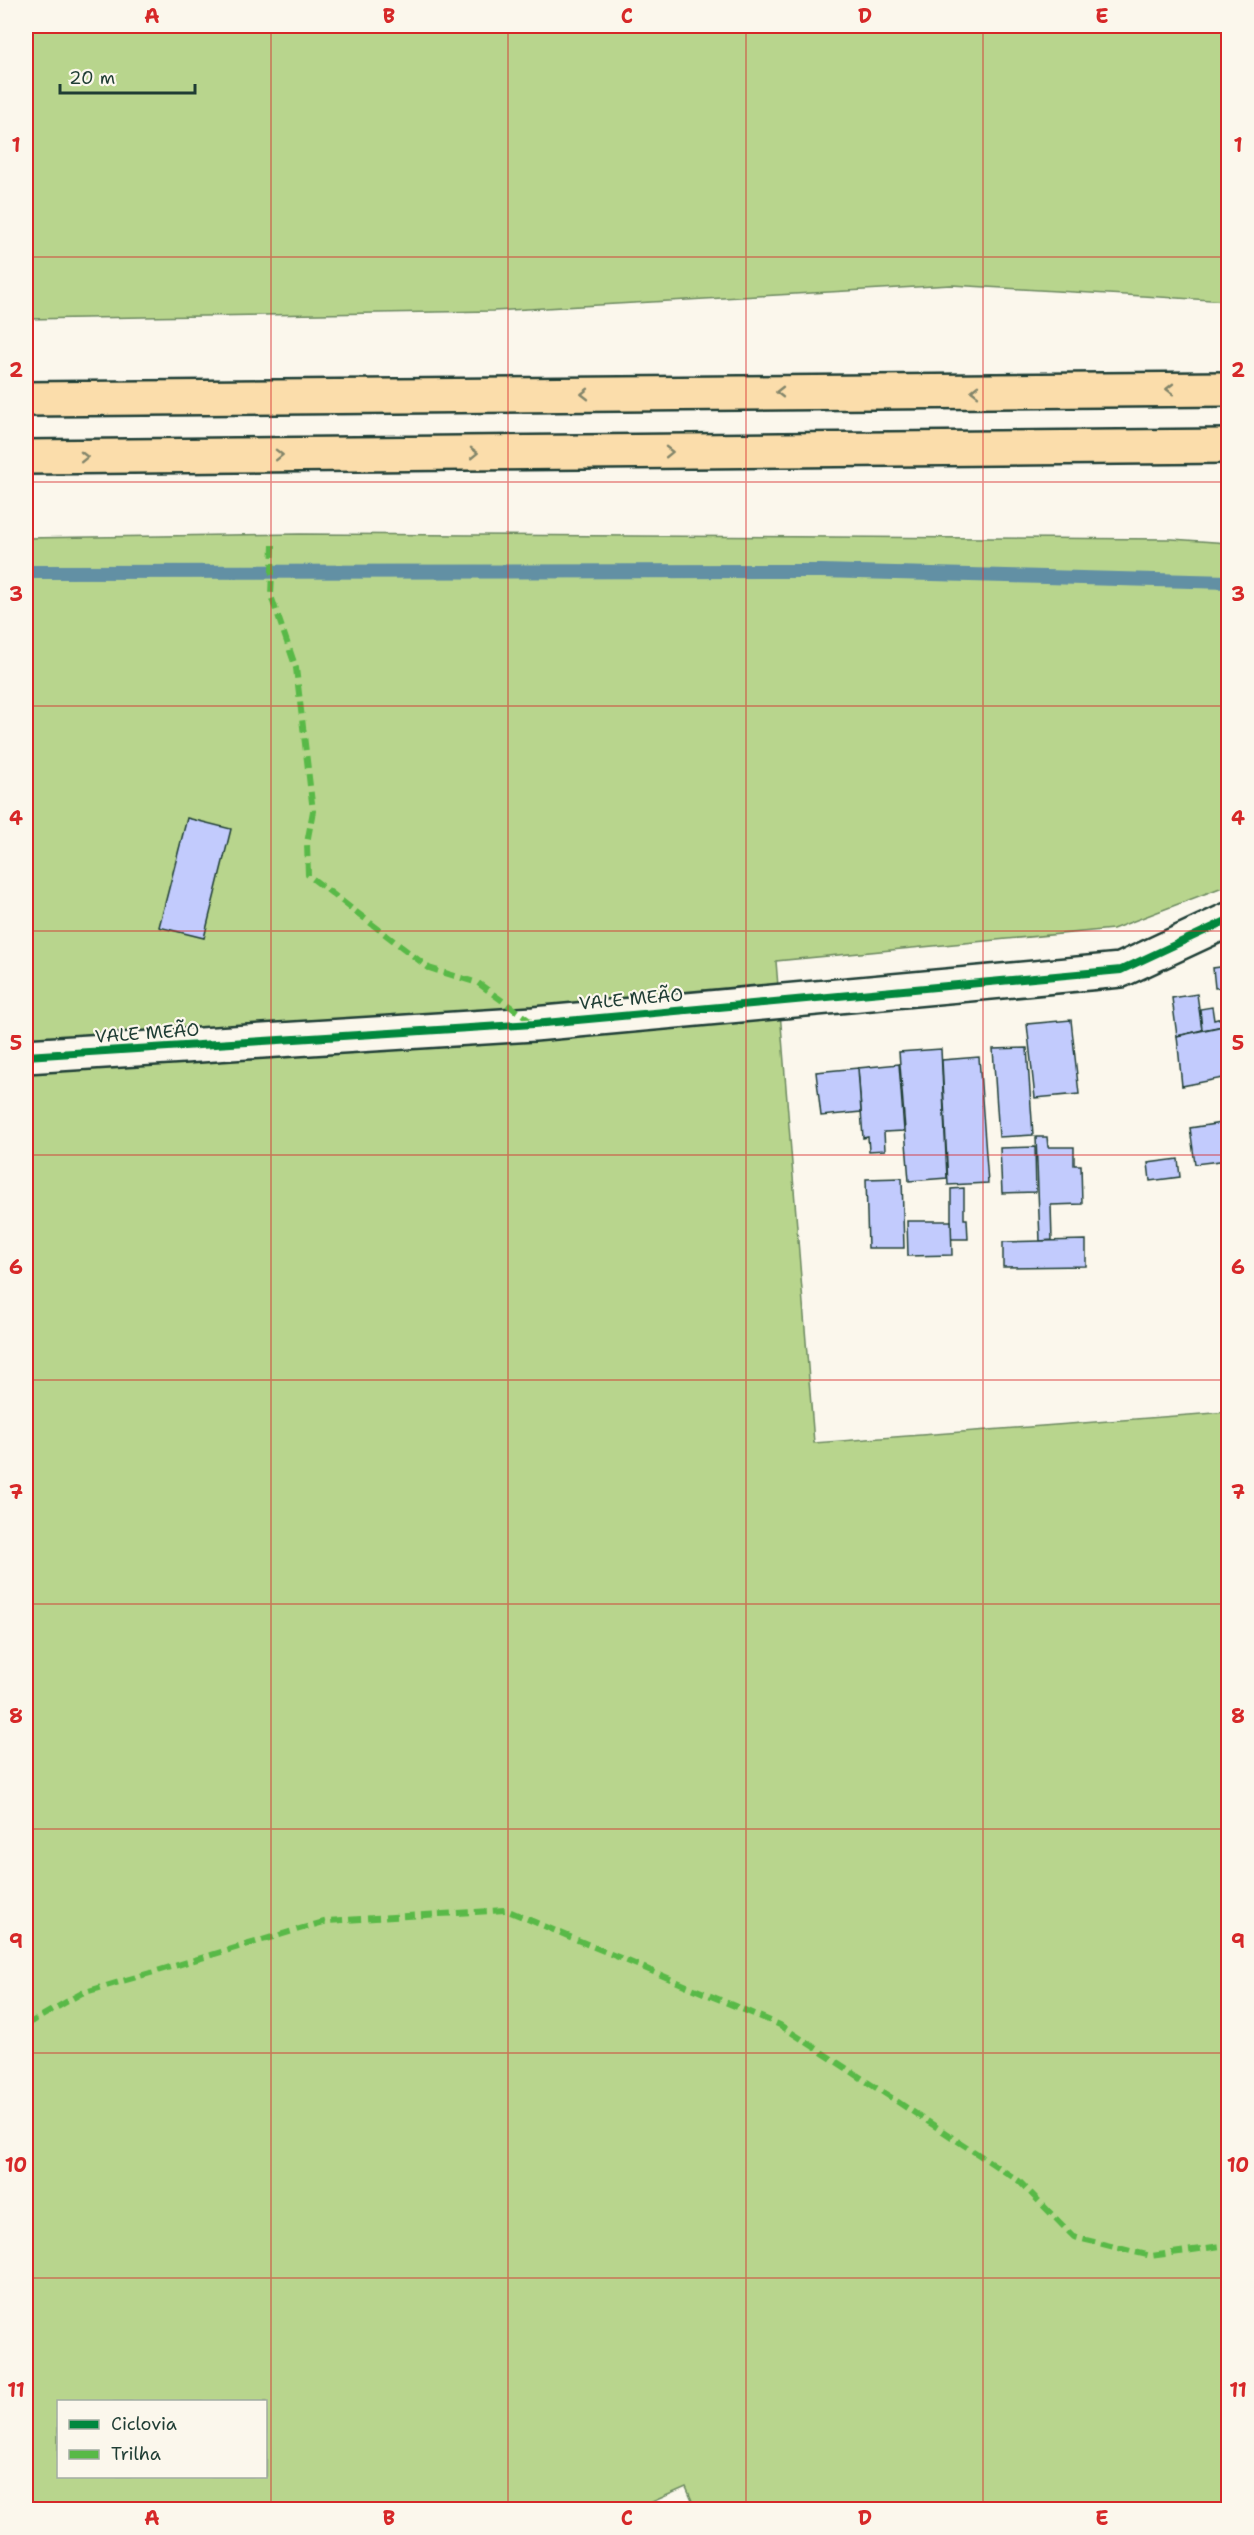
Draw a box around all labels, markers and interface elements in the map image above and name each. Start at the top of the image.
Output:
text: A [144,3,160,29]
text: B [383,3,395,29]
text: C [621,3,633,29]
text: D [858,3,872,29]
text: E [1095,3,1109,29]
scale bar [60,57,195,95]
text: 20 m [69,66,115,90]
text: 1 [11,132,21,158]
text: 1 [1233,132,1243,158]
text: 2 [9,357,23,383]
text: 2 [1231,357,1245,383]
one-way arrow [1166,383,1175,395]
one-way arrow [971,385,980,397]
one-way arrow [776,386,785,398]
one-way arrow [581,388,590,400]
one-way arrow [664,445,673,458]
one-way arrow [469,447,478,459]
one-way arrow [274,449,283,461]
one-way arrow [79,451,88,463]
text: 3 [9,581,23,607]
text: 3 [1231,581,1245,607]
text: 4 [9,805,23,831]
text: 4 [1231,805,1245,831]
street label: VALE MEÃO [578,982,684,1016]
street label: VALE MEÃO [94,1017,200,1049]
text: 5 [10,1030,22,1056]
text: 5 [1232,1030,1244,1056]
text: 6 [9,1254,23,1280]
text: 6 [1231,1254,1245,1280]
text: 7 [9,1479,23,1505]
text: 7 [1231,1479,1245,1505]
text: 8 [9,1703,23,1729]
text: 8 [1231,1703,1245,1729]
text: 9 [9,1928,23,1954]
text: 9 [1231,1928,1245,1954]
text: 10 [5,2152,27,2178]
text: 10 [1227,2152,1249,2178]
text: 11 [7,2377,25,2403]
text: 11 [1229,2377,1247,2403]
legend [57,2400,267,2478]
text: Ciclovia [111,2412,177,2436]
text: Trilha [111,2442,161,2466]
text: A [144,2505,160,2531]
text: B [383,2505,395,2531]
text: C [621,2505,633,2531]
text: D [858,2505,872,2531]
text: E [1095,2505,1109,2531]

